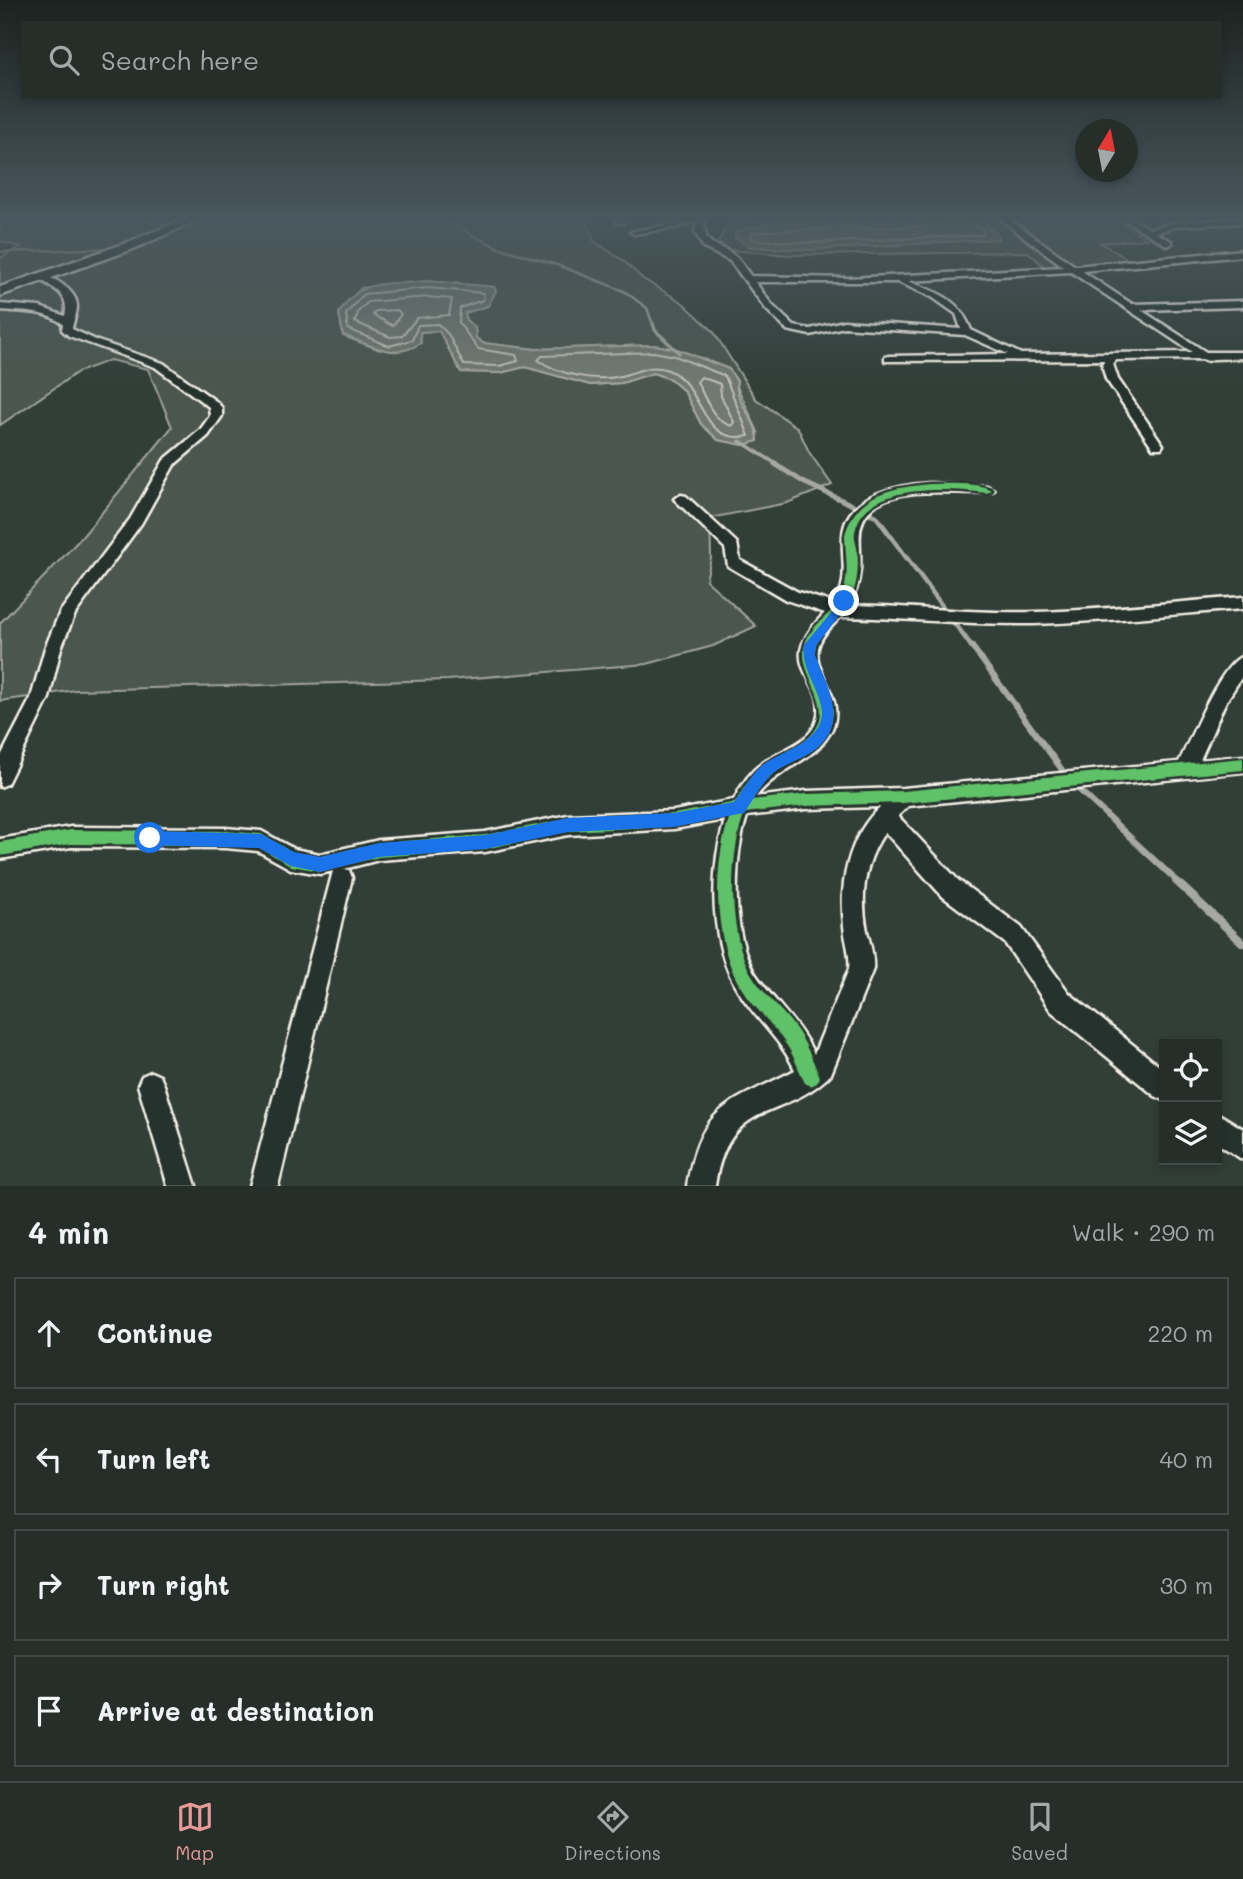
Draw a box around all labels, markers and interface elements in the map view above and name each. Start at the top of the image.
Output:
search box [21,21,1222,98]
icon: search [45,41,83,79]
text: Search here [101,43,259,77]
north arrow [1075,119,1138,182]
route end [828,585,859,616]
route start [134,822,165,853]
map controls [1159,1039,1222,1165]
button: locate [1159,1039,1222,1102]
button: layers [1159,1102,1222,1165]
text: 4 min [28,1212,109,1252]
text: Walk · 290 m [1071,1217,1215,1247]
icon: ahead [30,1314,68,1352]
text: Continue [97,1316,213,1350]
text: 220 m [1147,1318,1213,1348]
icon: left [30,1440,68,1478]
text: Turn left [97,1442,210,1476]
text: 40 m [1160,1444,1213,1474]
icon: right [30,1566,68,1604]
text: Turn right [97,1568,230,1602]
text: 30 m [1160,1570,1213,1600]
icon: arrive [30,1692,68,1730]
text: Arrive at destination [97,1694,374,1728]
tab: Map [175,1798,214,1865]
tab: Directions [564,1798,661,1865]
tab: Saved [1011,1798,1068,1865]

